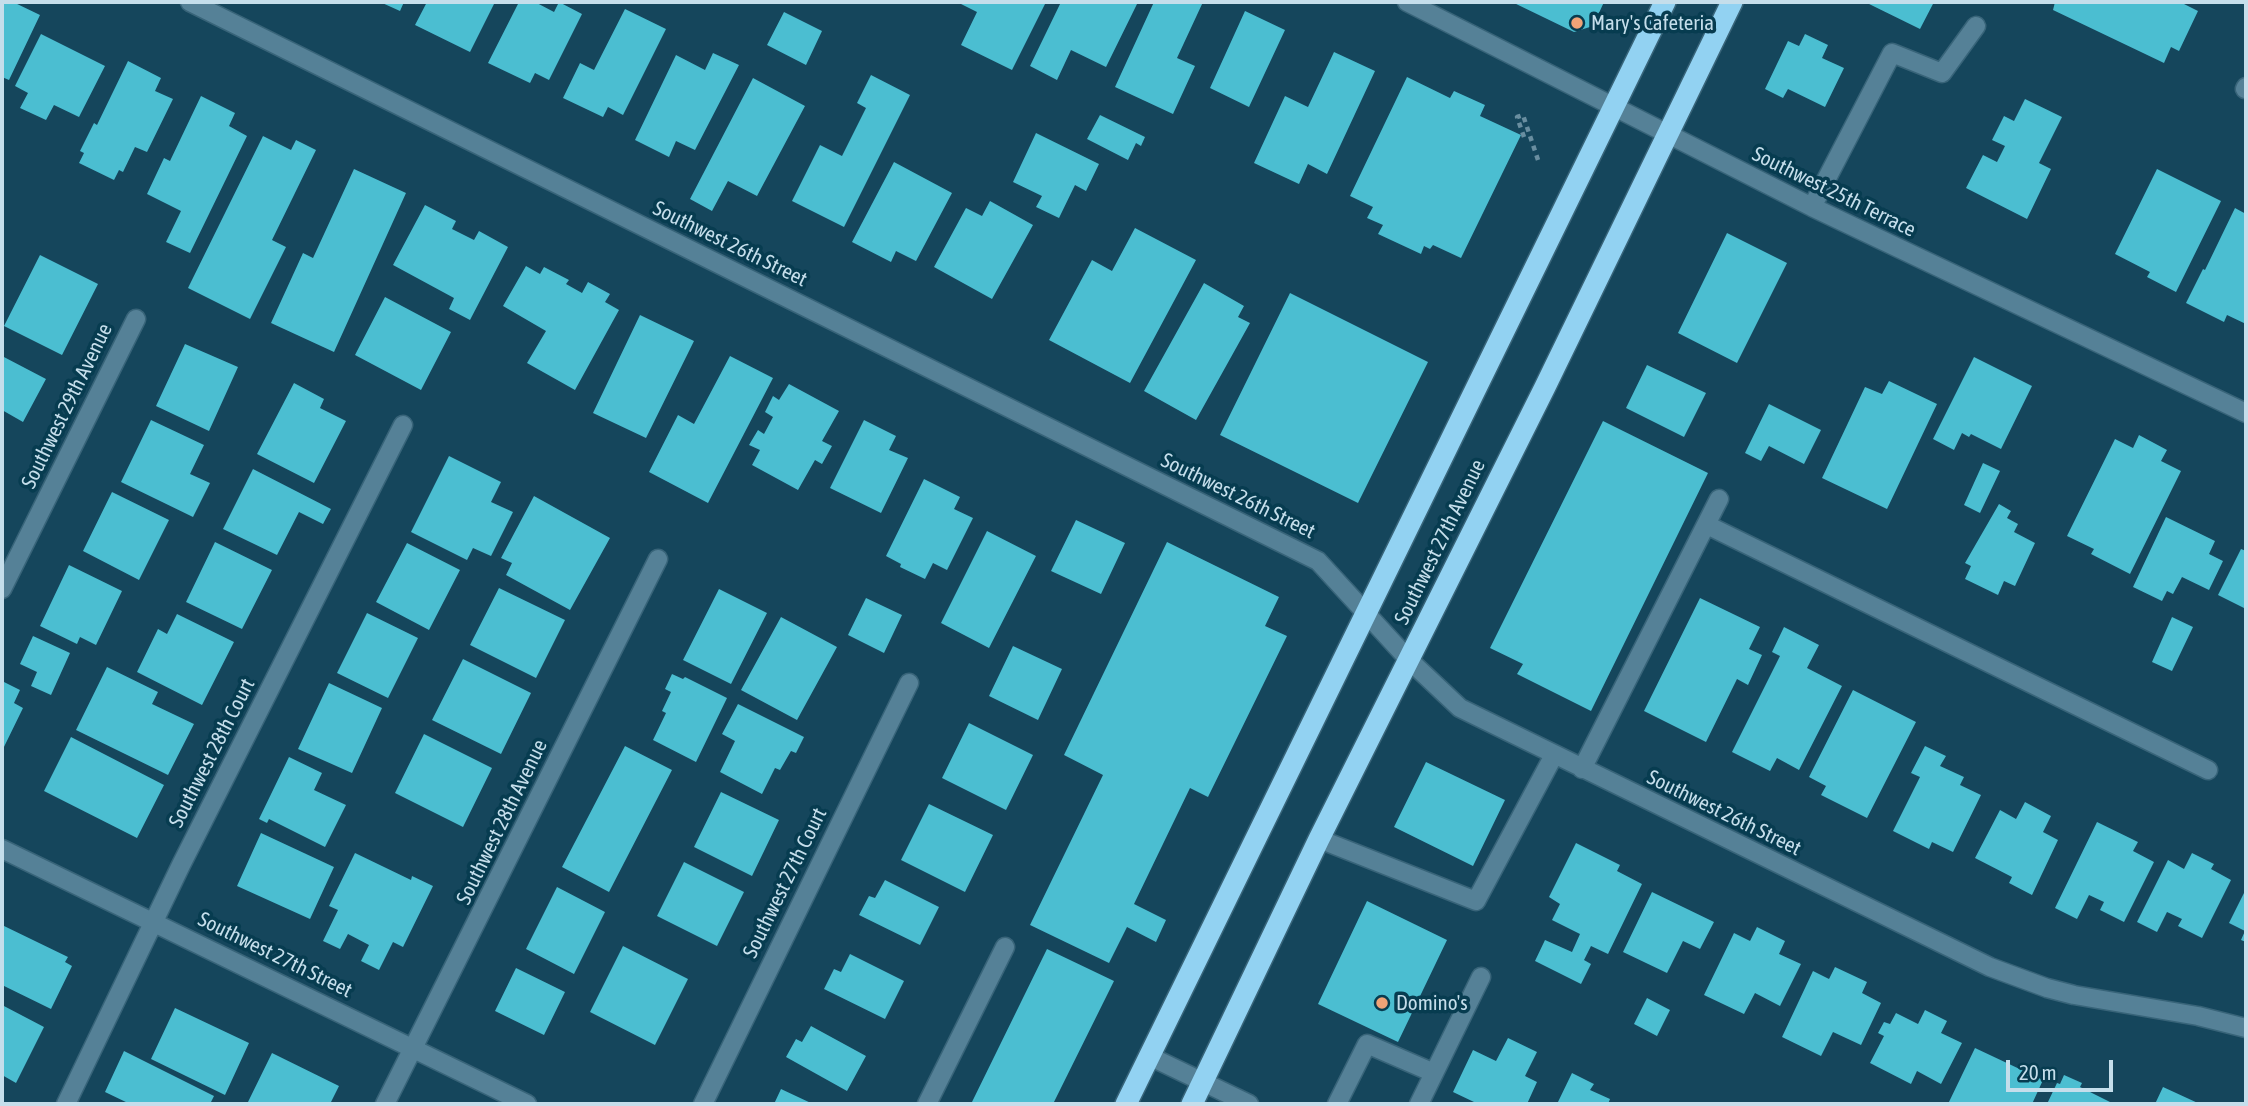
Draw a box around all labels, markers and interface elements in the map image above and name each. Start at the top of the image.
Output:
place label: Mary's Cafeteria [1591,10,1714,36]
marker: Mary's Cafeteria [1569,15,1585,31]
street label: Southwest 25th Terrace [1748,142,1920,242]
street label: Southwest 26th Street [649,196,811,292]
street label: Southwest 29th Avenue [16,319,118,493]
street label: Southwest 26th Street [1157,448,1319,544]
street label: Southwest 27th Avenue [1389,455,1491,629]
street label: Southwest 28th Court [164,674,260,832]
street label: Southwest 28th Avenue [451,735,553,909]
street label: Southwest 26th Street [1643,765,1805,861]
street label: Southwest 27th Court [738,804,832,962]
street label: Southwest 27th Street [194,907,356,1003]
place label: Domino's [1396,990,1468,1016]
marker: Domino's [1374,995,1390,1011]
scale bar [2010,1046,2117,1090]
text: 20 m [2019,1060,2057,1084]

